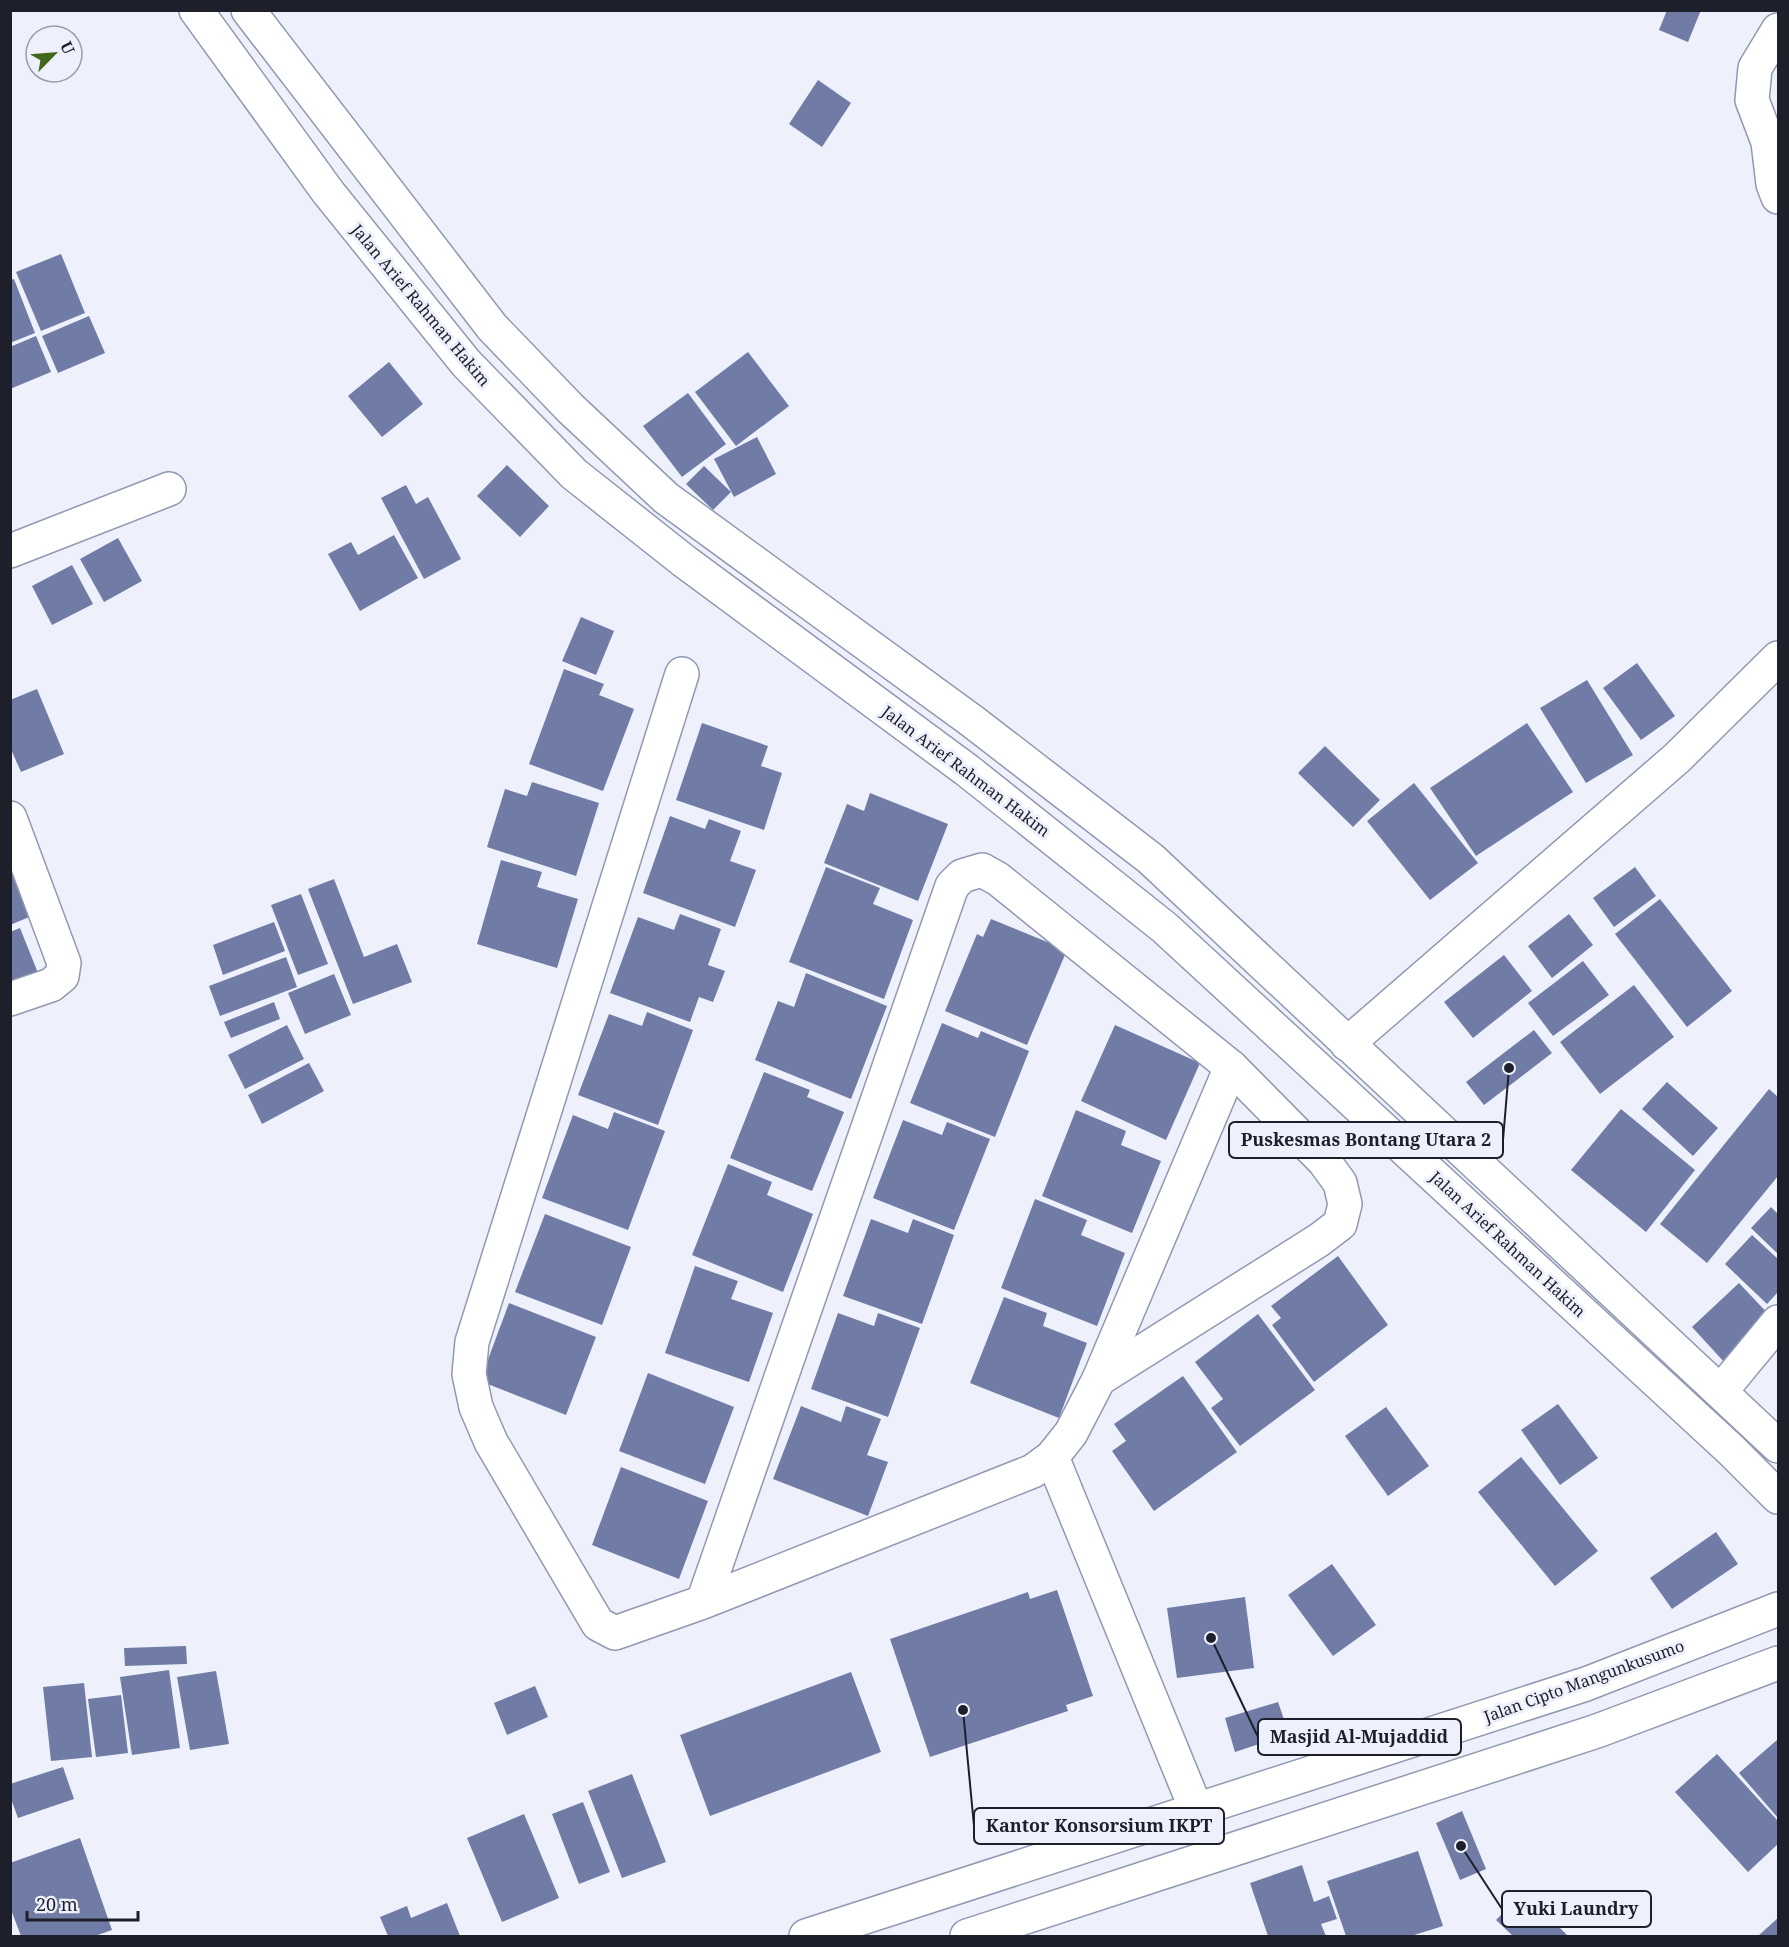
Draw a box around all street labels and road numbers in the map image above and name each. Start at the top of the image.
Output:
street label: Jalan Arief Rahman Hakim [346,219,495,391]
street label: Jalan Arief Rahman Hakim [877,700,1055,842]
street label: Jalan Arief Rahman Hakim [1425,1165,1591,1322]
street label: Jalan Cipto Mangunkusumo [1480,1634,1687,1728]

